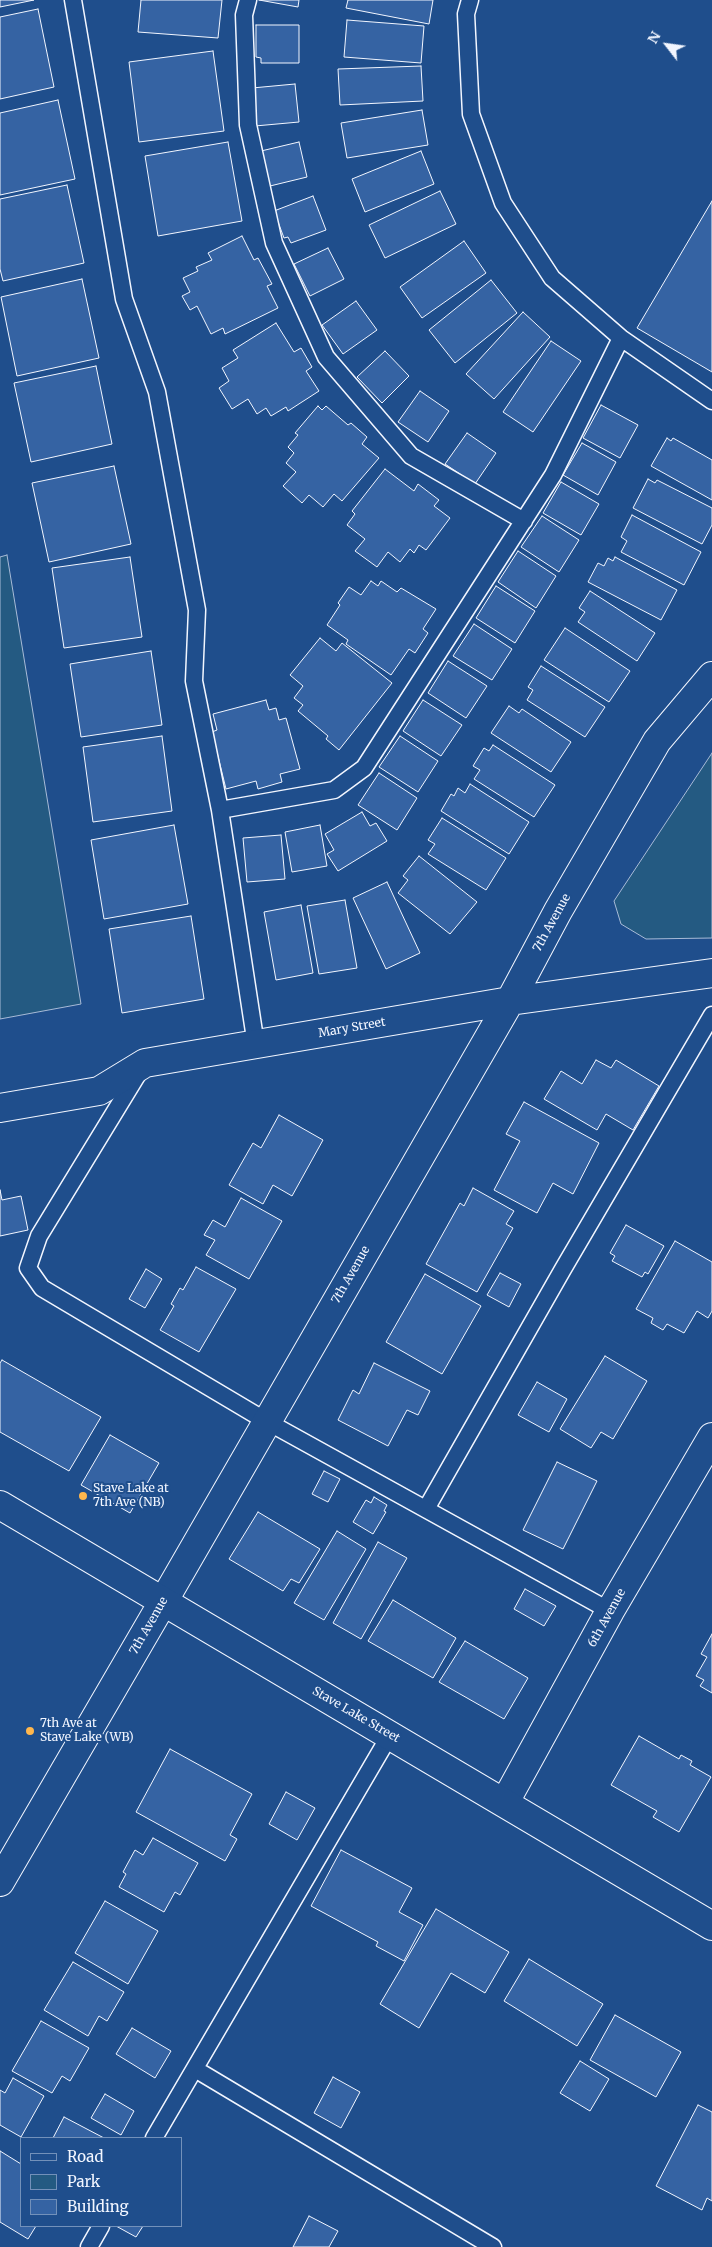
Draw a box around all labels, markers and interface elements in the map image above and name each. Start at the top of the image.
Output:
north arrow [642,20,692,70]
text: N [643,28,665,47]
street label: 7th Avenue [530,891,574,955]
street label: Mary Street [317,1015,387,1041]
street label: 7th Avenue [329,1244,373,1306]
place label: Stave Lake at 7th Ave (NB) [93,1482,169,1510]
marker: Stave Lake at 7th Ave (NB) [77,1490,89,1502]
street label: 6th Avenue [585,1586,629,1650]
street label: 7th Avenue [127,1595,171,1657]
street label: Stave Lake Street [310,1684,402,1746]
place label: 7th Ave at Stave Lake (WB) [40,1717,134,1745]
marker: 7th Ave at Stave Lake (WB) [24,1725,36,1737]
legend [20,2137,182,2227]
text: Road [67,2147,103,2166]
text: Park [67,2172,100,2191]
text: Building [67,2197,129,2216]

